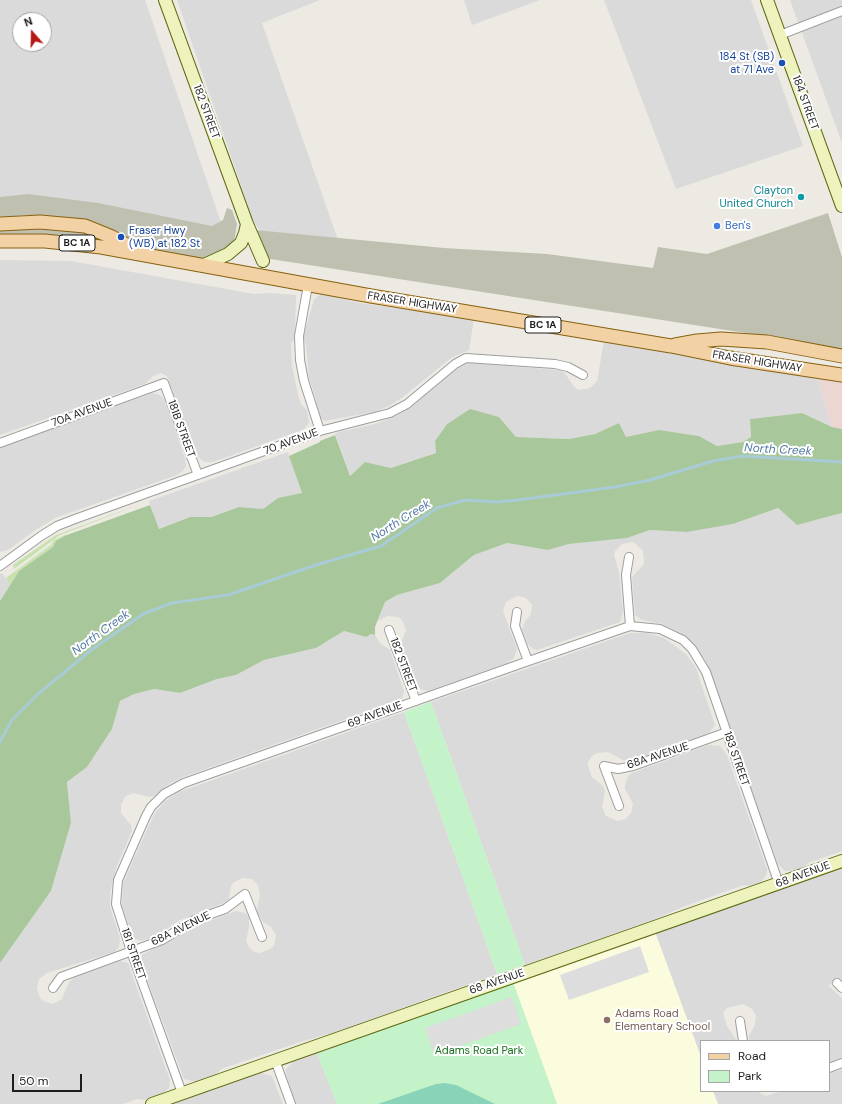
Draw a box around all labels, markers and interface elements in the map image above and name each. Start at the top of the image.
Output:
north arrow [12,12,52,52]
text: N [22,14,34,30]
place label: 184 St (SB) at 71 Ave [719,50,774,76]
marker: 184 St (SB) at 71 Ave [777,58,787,68]
street label: 184 STREET [789,74,821,132]
street label: 182 STREET [190,83,222,141]
place label: Clayton United Church [720,184,793,210]
marker: Clayton United Church [796,192,806,202]
place label: Ben's [725,219,751,233]
marker: Ben's [712,221,722,231]
place label: Fraser Hwy (WB) at 182 St [129,224,200,250]
marker: Fraser Hwy (WB) at 182 St [116,232,126,242]
road number: BC 1A [59,235,95,251]
street label: FRASER HIGHWAY [366,289,458,317]
road number: BC 1A [525,317,561,333]
street label: FRASER HIGHWAY [711,348,803,376]
street label: 70A AVENUE [50,396,114,430]
street label: 181B STREET [164,398,198,460]
street label: 70 AVENUE [262,426,320,458]
water label: North Creek [744,441,812,459]
water label: North Creek [369,497,433,545]
water label: North Creek [69,607,133,659]
street label: 182 STREET [387,636,419,694]
street label: 69 AVENUE [346,699,404,731]
street label: 183 STREET [720,730,752,788]
street label: 68A AVENUE [625,740,691,772]
street label: 68 AVENUE [774,859,832,891]
street label: 68A AVENUE [149,909,213,949]
street label: 181 STREET [118,926,148,982]
street label: 68 AVENUE [468,966,526,998]
place label: Adams Road Elementary School [615,1007,710,1033]
marker: Adams Road Elementary School [602,1015,612,1025]
legend [700,1040,830,1092]
park label: Adams Road Park [435,1044,523,1058]
text: Road [738,1048,766,1064]
scale bar [14,1066,84,1092]
text: Park [738,1068,762,1084]
text: 50 m [19,1073,48,1089]

